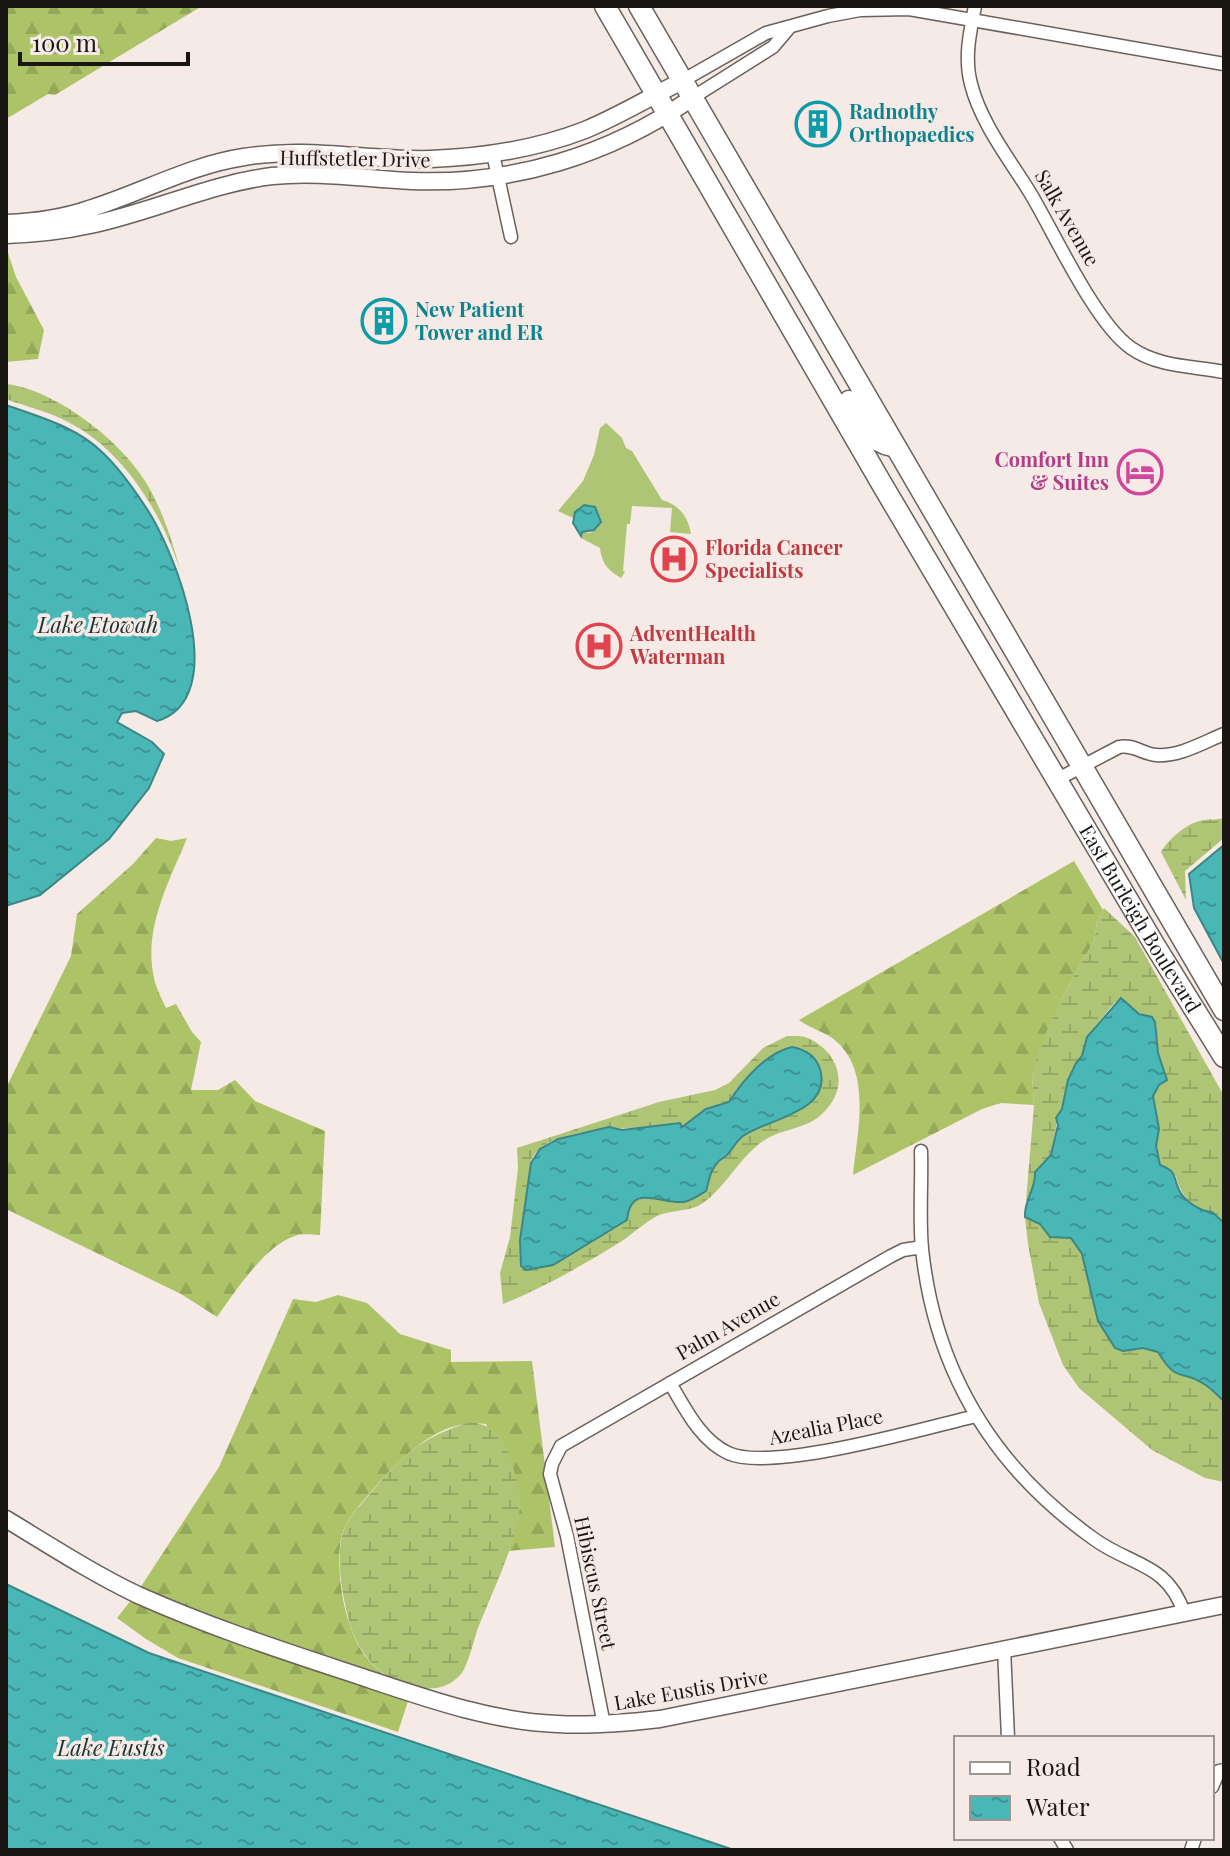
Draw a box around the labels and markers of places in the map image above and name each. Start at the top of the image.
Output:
place label: Radnothy Orthopaedics [849,97,975,147]
building icon: Radnothy Orthopaedics [794,100,842,148]
place label: New Patient Tower and ER [415,295,545,345]
building icon: New Patient Tower and ER [360,297,408,345]
place label: Comfort Inn & Suites [995,445,1110,495]
hotel icon: Comfort Inn & Suites [1116,448,1164,496]
place label: Florida Cancer Specialists [705,533,843,583]
hospital icon: Florida Cancer Specialists [650,535,698,583]
place label: AdventHealth Waterman [629,619,756,669]
hospital icon: AdventHealth Waterman [575,622,623,670]

